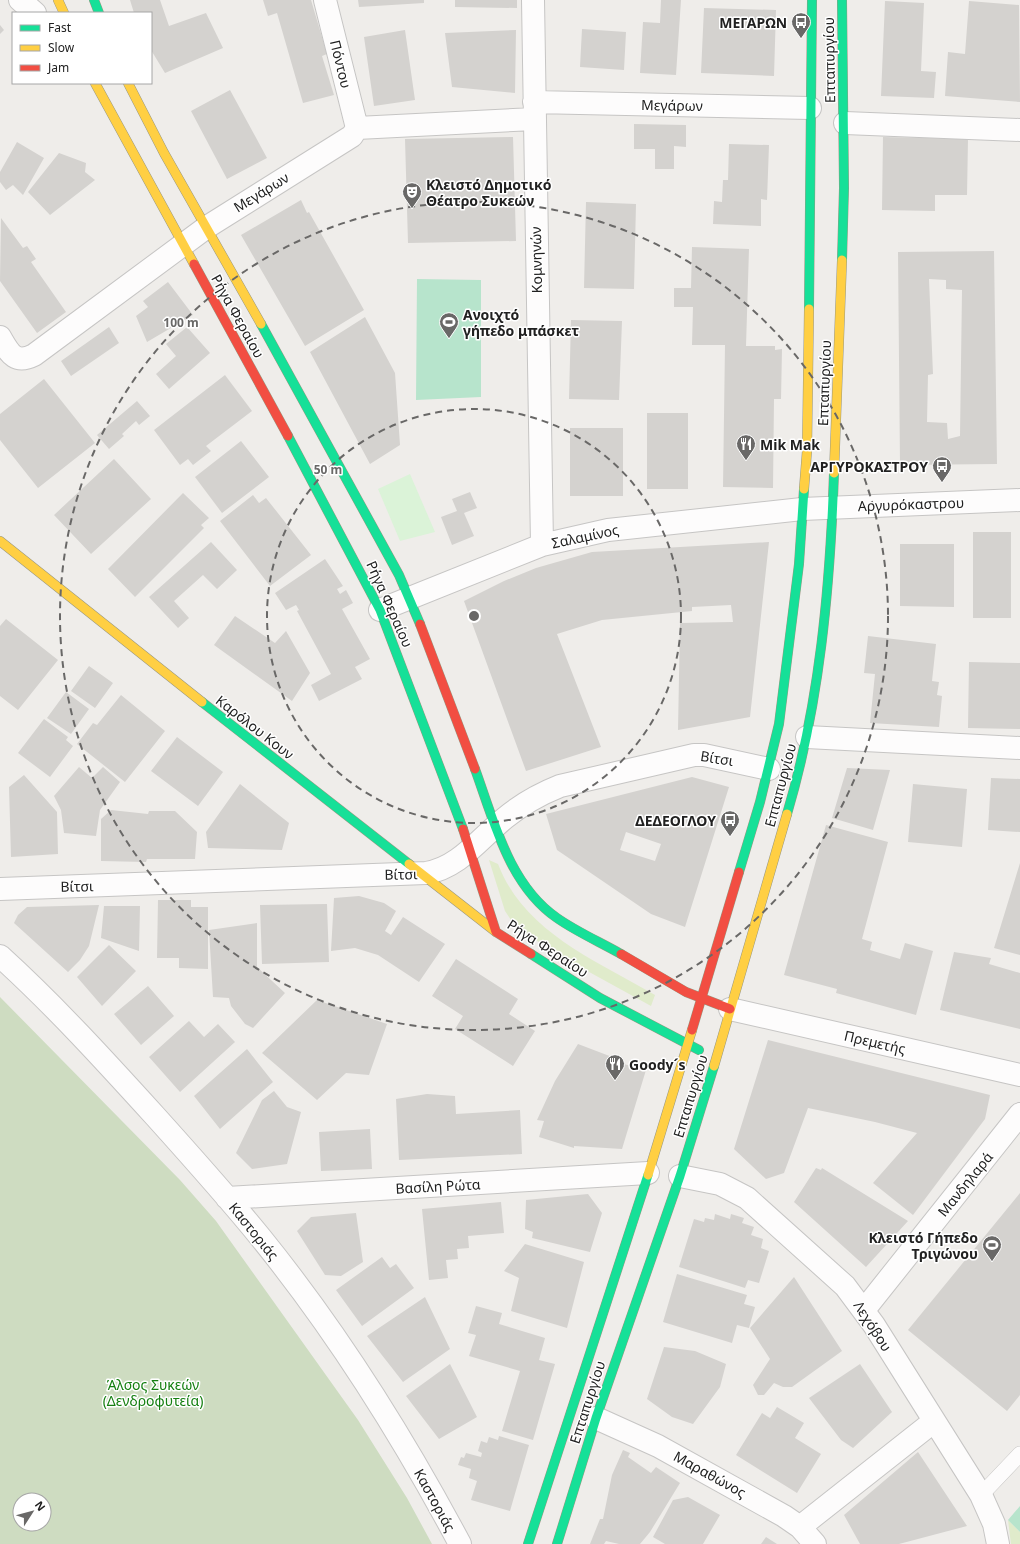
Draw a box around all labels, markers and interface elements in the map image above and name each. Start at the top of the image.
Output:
bus stop icon: ΜΕΓΑΡΩΝ [790,11,812,39]
legend [12,12,152,84]
place label: ΜΕΓΑΡΩΝ [719,13,787,32]
street label: Επταπυργίου [819,17,839,103]
text: Fast [48,19,72,36]
street label: Πόντου [326,38,356,90]
text: Slow [48,39,75,56]
text: Jam [47,59,69,76]
street label: Μεγάρων [641,95,703,115]
street label: Μεγάρων [230,168,292,216]
place label: Κλειστό Δημοτικό Θέατρο Συκεών [426,175,552,210]
theatre icon: Κλειστό Δημοτικό Θέατρο Συκεών [401,181,423,209]
street label: Κομνηνών [526,226,546,294]
street label: Ρήγα Φεραίου [207,271,269,361]
place label: Ανοιχτό γήπεδο μπάσκετ [463,305,579,340]
sports icon: Ανοιχτό γήπεδο μπάσκετ [438,311,460,339]
text: 100 m [163,314,199,331]
street label: Επταπυργίου [813,340,835,426]
restaurant icon: Mik Mak [735,433,757,461]
place label: Mik Mak [760,435,820,454]
bus stop icon: ΑΡΓΥΡΟΚΑΣΤΡΟΥ [931,455,953,483]
place label: ΑΡΓΥΡΟΚΑΣΤΡΟΥ [810,457,928,476]
text: 50 m [314,461,342,478]
street label: Αργυρόκαστρου [858,493,964,515]
street label: Σαλαμίνος [550,520,620,552]
street label: Ρήγα Φεραίου [362,558,418,650]
centre of rings [467,609,481,623]
street label: Καρόλου Κουν [212,691,298,763]
street label: Επταπυργίου [760,741,800,829]
street label: Βίτσι [699,746,735,770]
bus stop icon: ΔΕΔΕΟΓΛΟΥ [719,809,741,837]
place label: ΔΕΔΕΟΓΛΟΥ [635,811,716,830]
street label: Βίτσι [384,864,418,884]
street label: Βίτσι [60,876,94,896]
street label: Ρήγα Φεραίου [504,915,592,981]
street label: Πρεμετής [842,1026,908,1058]
street label: Επταπυργίου [668,1052,712,1140]
restaurant icon: Goody´s [604,1053,626,1081]
place label: Goody´s [629,1055,686,1074]
street label: Μανδηλαρά [933,1147,997,1220]
street label: Βασίλη Ρώτα [395,1174,481,1198]
street label: Καστοριάς [225,1198,283,1264]
place label: Κλειστό Γήπεδο Τριγώνου [869,1228,978,1263]
sports icon: Κλειστό Γήπεδο Τριγώνου [981,1234,1003,1262]
street label: Λεχόβου [850,1297,896,1355]
street label: Επταπυργίου [565,1358,609,1446]
park label: Άλσος Συκεών (Δενδροφυτεία) [103,1375,203,1410]
street label: Μαραθώνος [670,1446,750,1502]
street label: Καστοριάς [410,1465,460,1535]
north arrow [12,1492,52,1532]
text: N [32,1498,49,1514]

